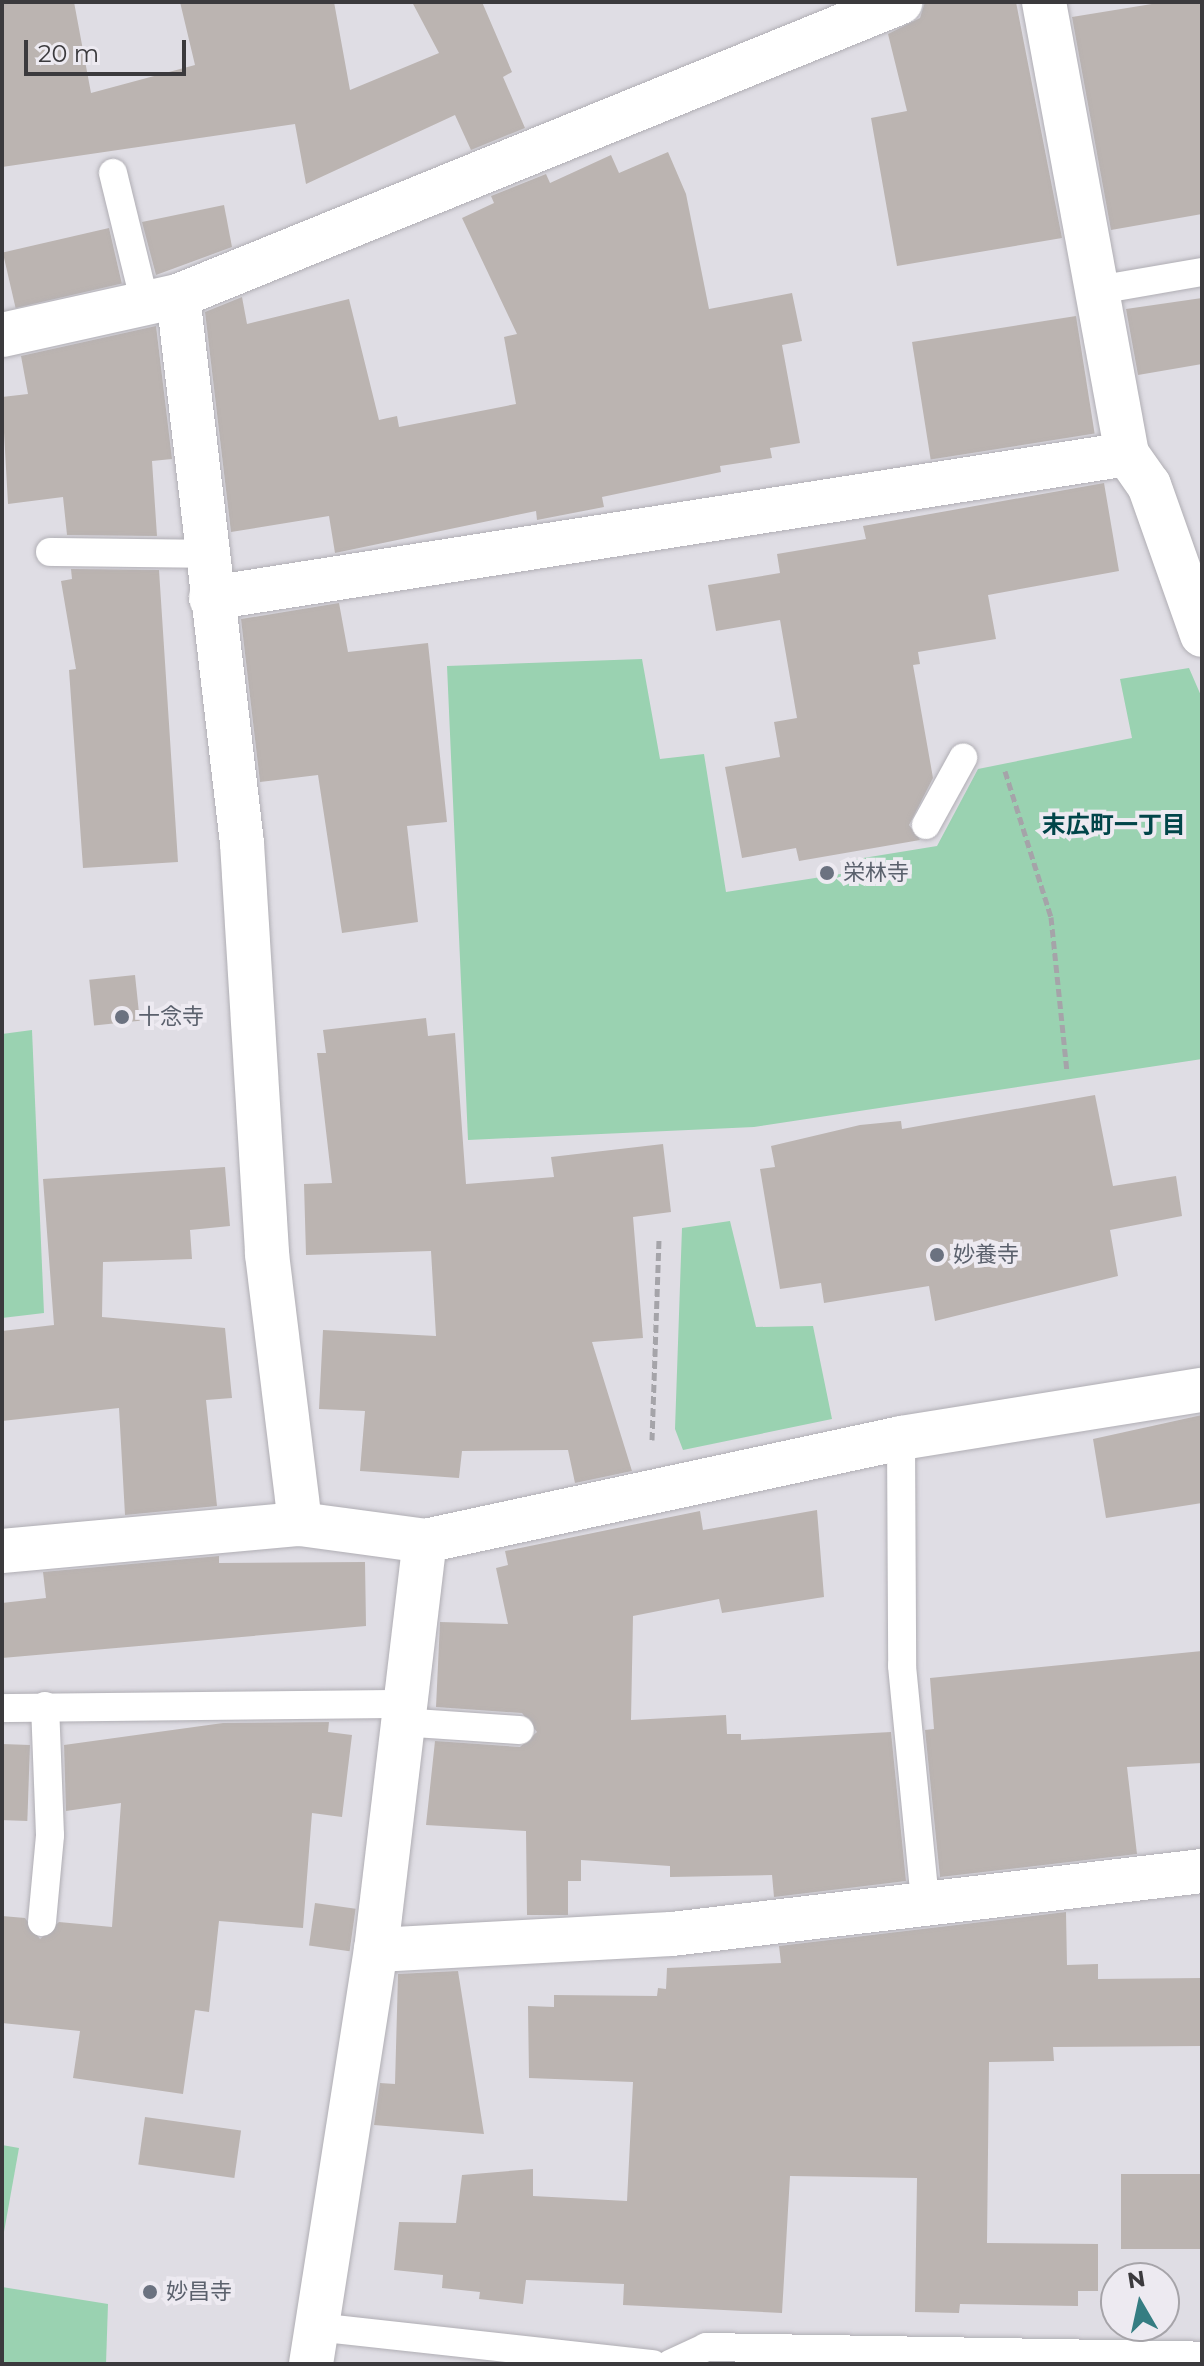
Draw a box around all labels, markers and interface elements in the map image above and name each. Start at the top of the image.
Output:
scale bar [28,24,190,74]
text: 20 m [38,39,99,68]
district label: 末広町一丁目 [1042,811,1186,839]
place label: 栄林寺 [843,860,909,886]
marker: 栄林寺 [818,864,836,882]
place label: 十念寺 [138,1004,204,1030]
marker: 十念寺 [113,1008,131,1026]
place label: 妙養寺 [953,1242,1019,1268]
marker: 妙養寺 [928,1246,946,1264]
north arrow [1100,2262,1180,2342]
text: N [1126,2265,1147,2295]
place label: 妙昌寺 [166,2279,232,2305]
marker: 妙昌寺 [141,2283,159,2301]

